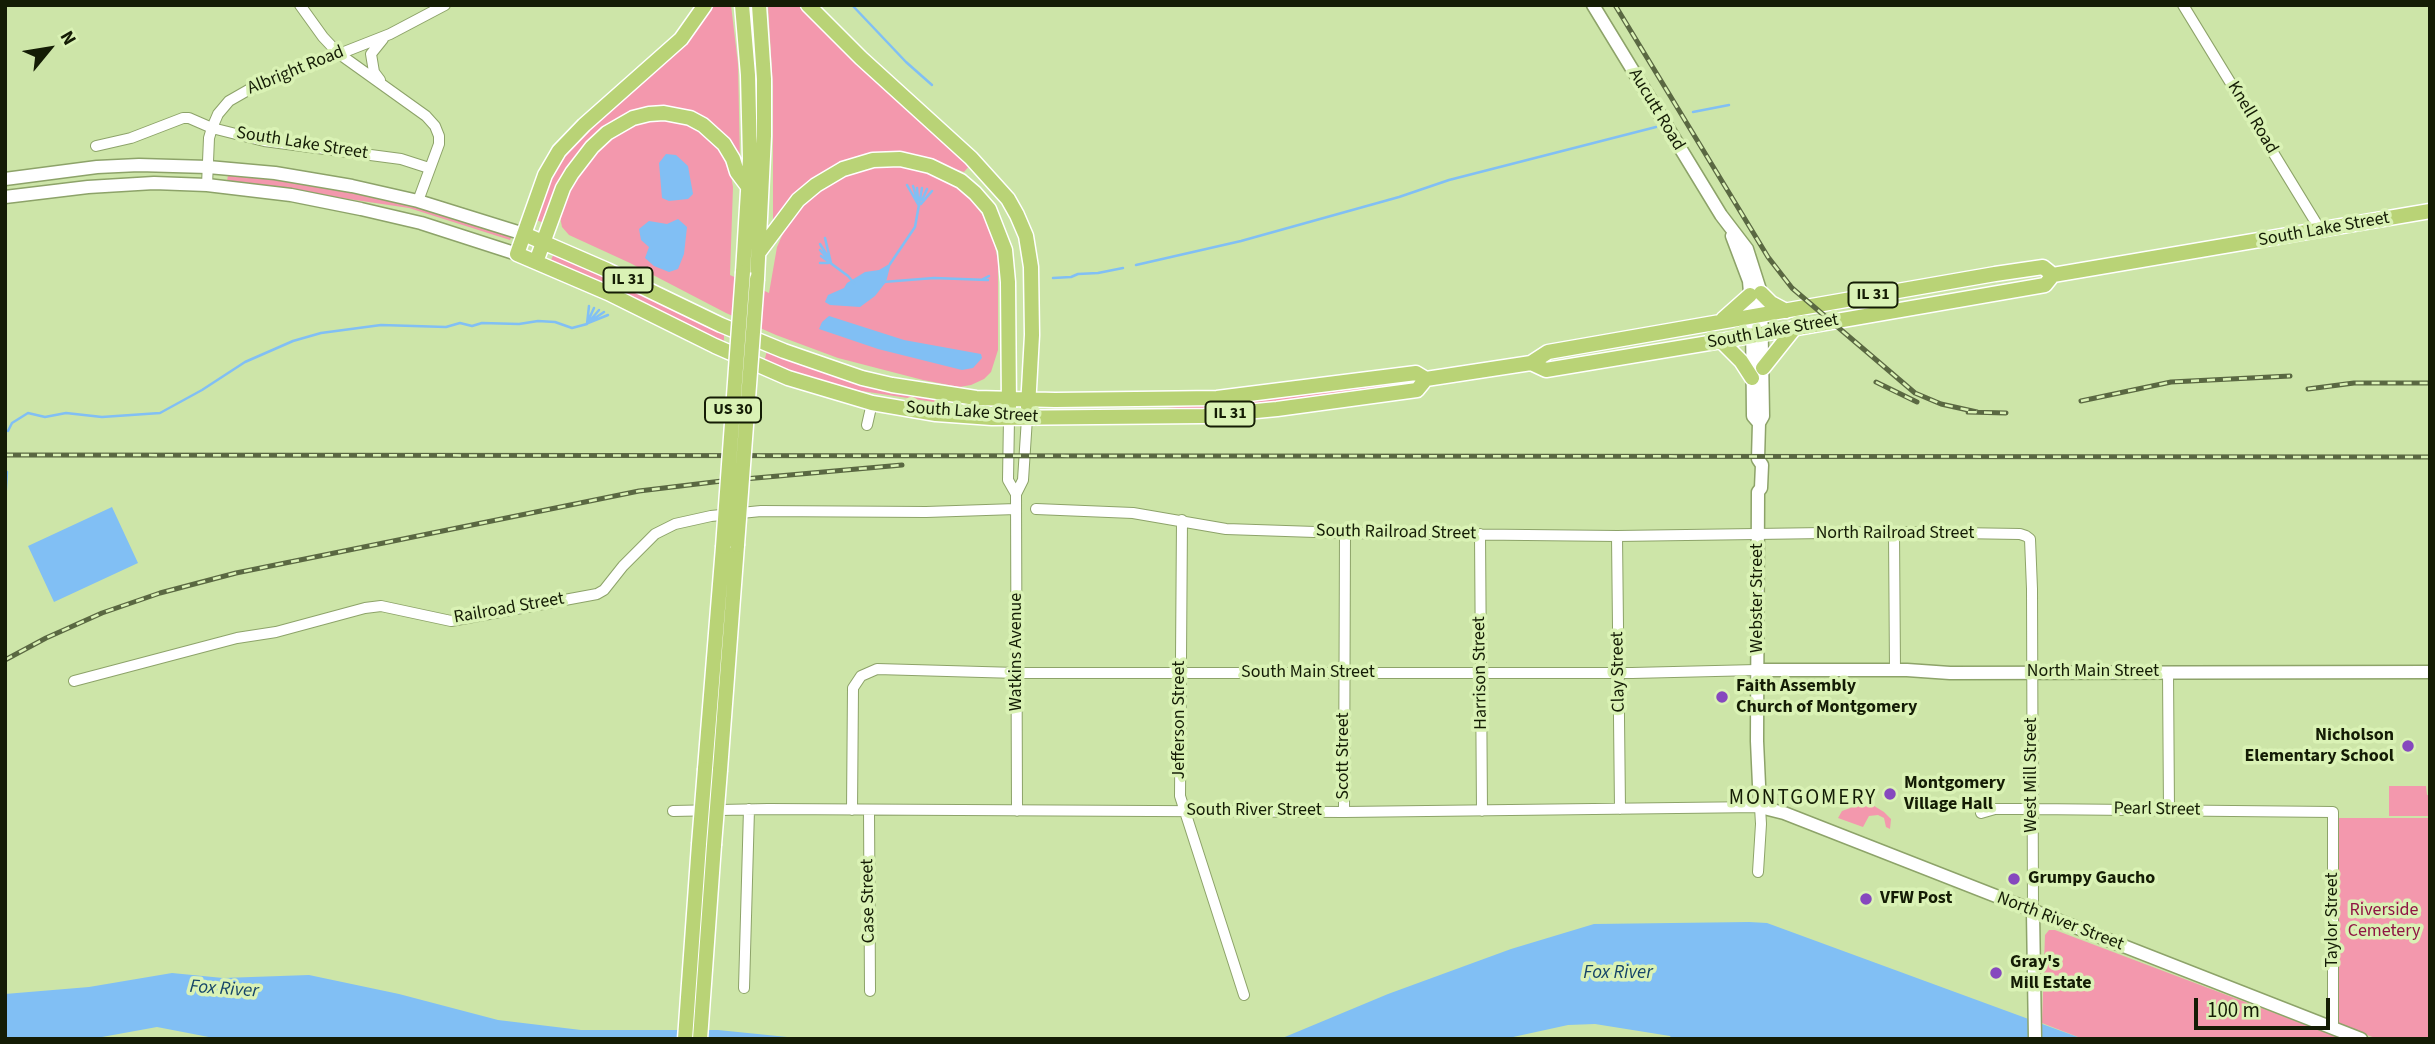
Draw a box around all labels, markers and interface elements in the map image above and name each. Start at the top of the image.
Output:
north arrow [14,14,84,84]
text: N [53,26,82,50]
street label: Albright Road [245,42,347,100]
street label: Aucutt Road [1623,65,1689,155]
street label: Knell Road [2222,78,2282,158]
street label: South Lake Street [235,123,369,165]
street label: South Lake Street [2257,208,2391,252]
road number: IL 31 [604,268,652,292]
road number: IL 31 [1848,282,1898,308]
street label: South Lake Street [1706,310,1840,354]
road number: US 30 [705,398,761,422]
street label: South Lake Street [905,398,1039,428]
road number: IL 31 [1206,402,1254,426]
street label: South Railroad Street [1316,521,1476,545]
street label: North Railroad Street [1816,523,1974,545]
street label: Webster Street [1747,543,1769,653]
street label: Railroad Street [452,589,566,629]
street label: Watkins Avenue [1006,593,1028,711]
street label: Harrison Street [1469,616,1493,730]
street label: Clay Street [1607,631,1631,713]
street label: Jefferson Street [1169,661,1191,779]
street label: North Main Street [2027,661,2159,683]
street label: South Main Street [1241,662,1375,684]
place label: Faith Assembly Church of Montgomery [1736,676,1917,718]
marker: Faith Assembly Church of Montgomery [1714,689,1730,705]
street label: Scott Street [1333,712,1355,800]
street label: West Mill Street [2021,717,2043,833]
place label: Nicholson Elementary School [2244,725,2394,768]
marker: Nicholson Elementary School [2400,738,2416,754]
place label: Montgomery Village Hall [1904,773,2005,816]
district label: MONTGOMERY [1730,786,1876,812]
marker: Montgomery Village Hall [1882,786,1898,802]
street label: Pearl Street [2113,798,2201,822]
street label: South River Street [1186,800,1322,822]
street label: Case Street [857,859,881,943]
place label: Grumpy Gaucho [2028,868,2155,890]
marker: Grumpy Gaucho [2006,871,2022,887]
street label: Taylor Street [2322,872,2344,968]
place label: VFW Post [1880,888,1952,910]
street label: North River Street [1994,888,2126,956]
marker: VFW Post [1858,891,1874,907]
park label: Riverside Cemetery [2348,900,2420,942]
place label: Gray's Mill Estate [2010,952,2092,995]
water label: Fox River [1583,963,1653,985]
marker: Gray's Mill Estate [1988,965,2004,981]
water label: Fox River [189,976,259,1004]
scale bar [2197,984,2334,1028]
text: 100 m [2207,995,2260,1025]

